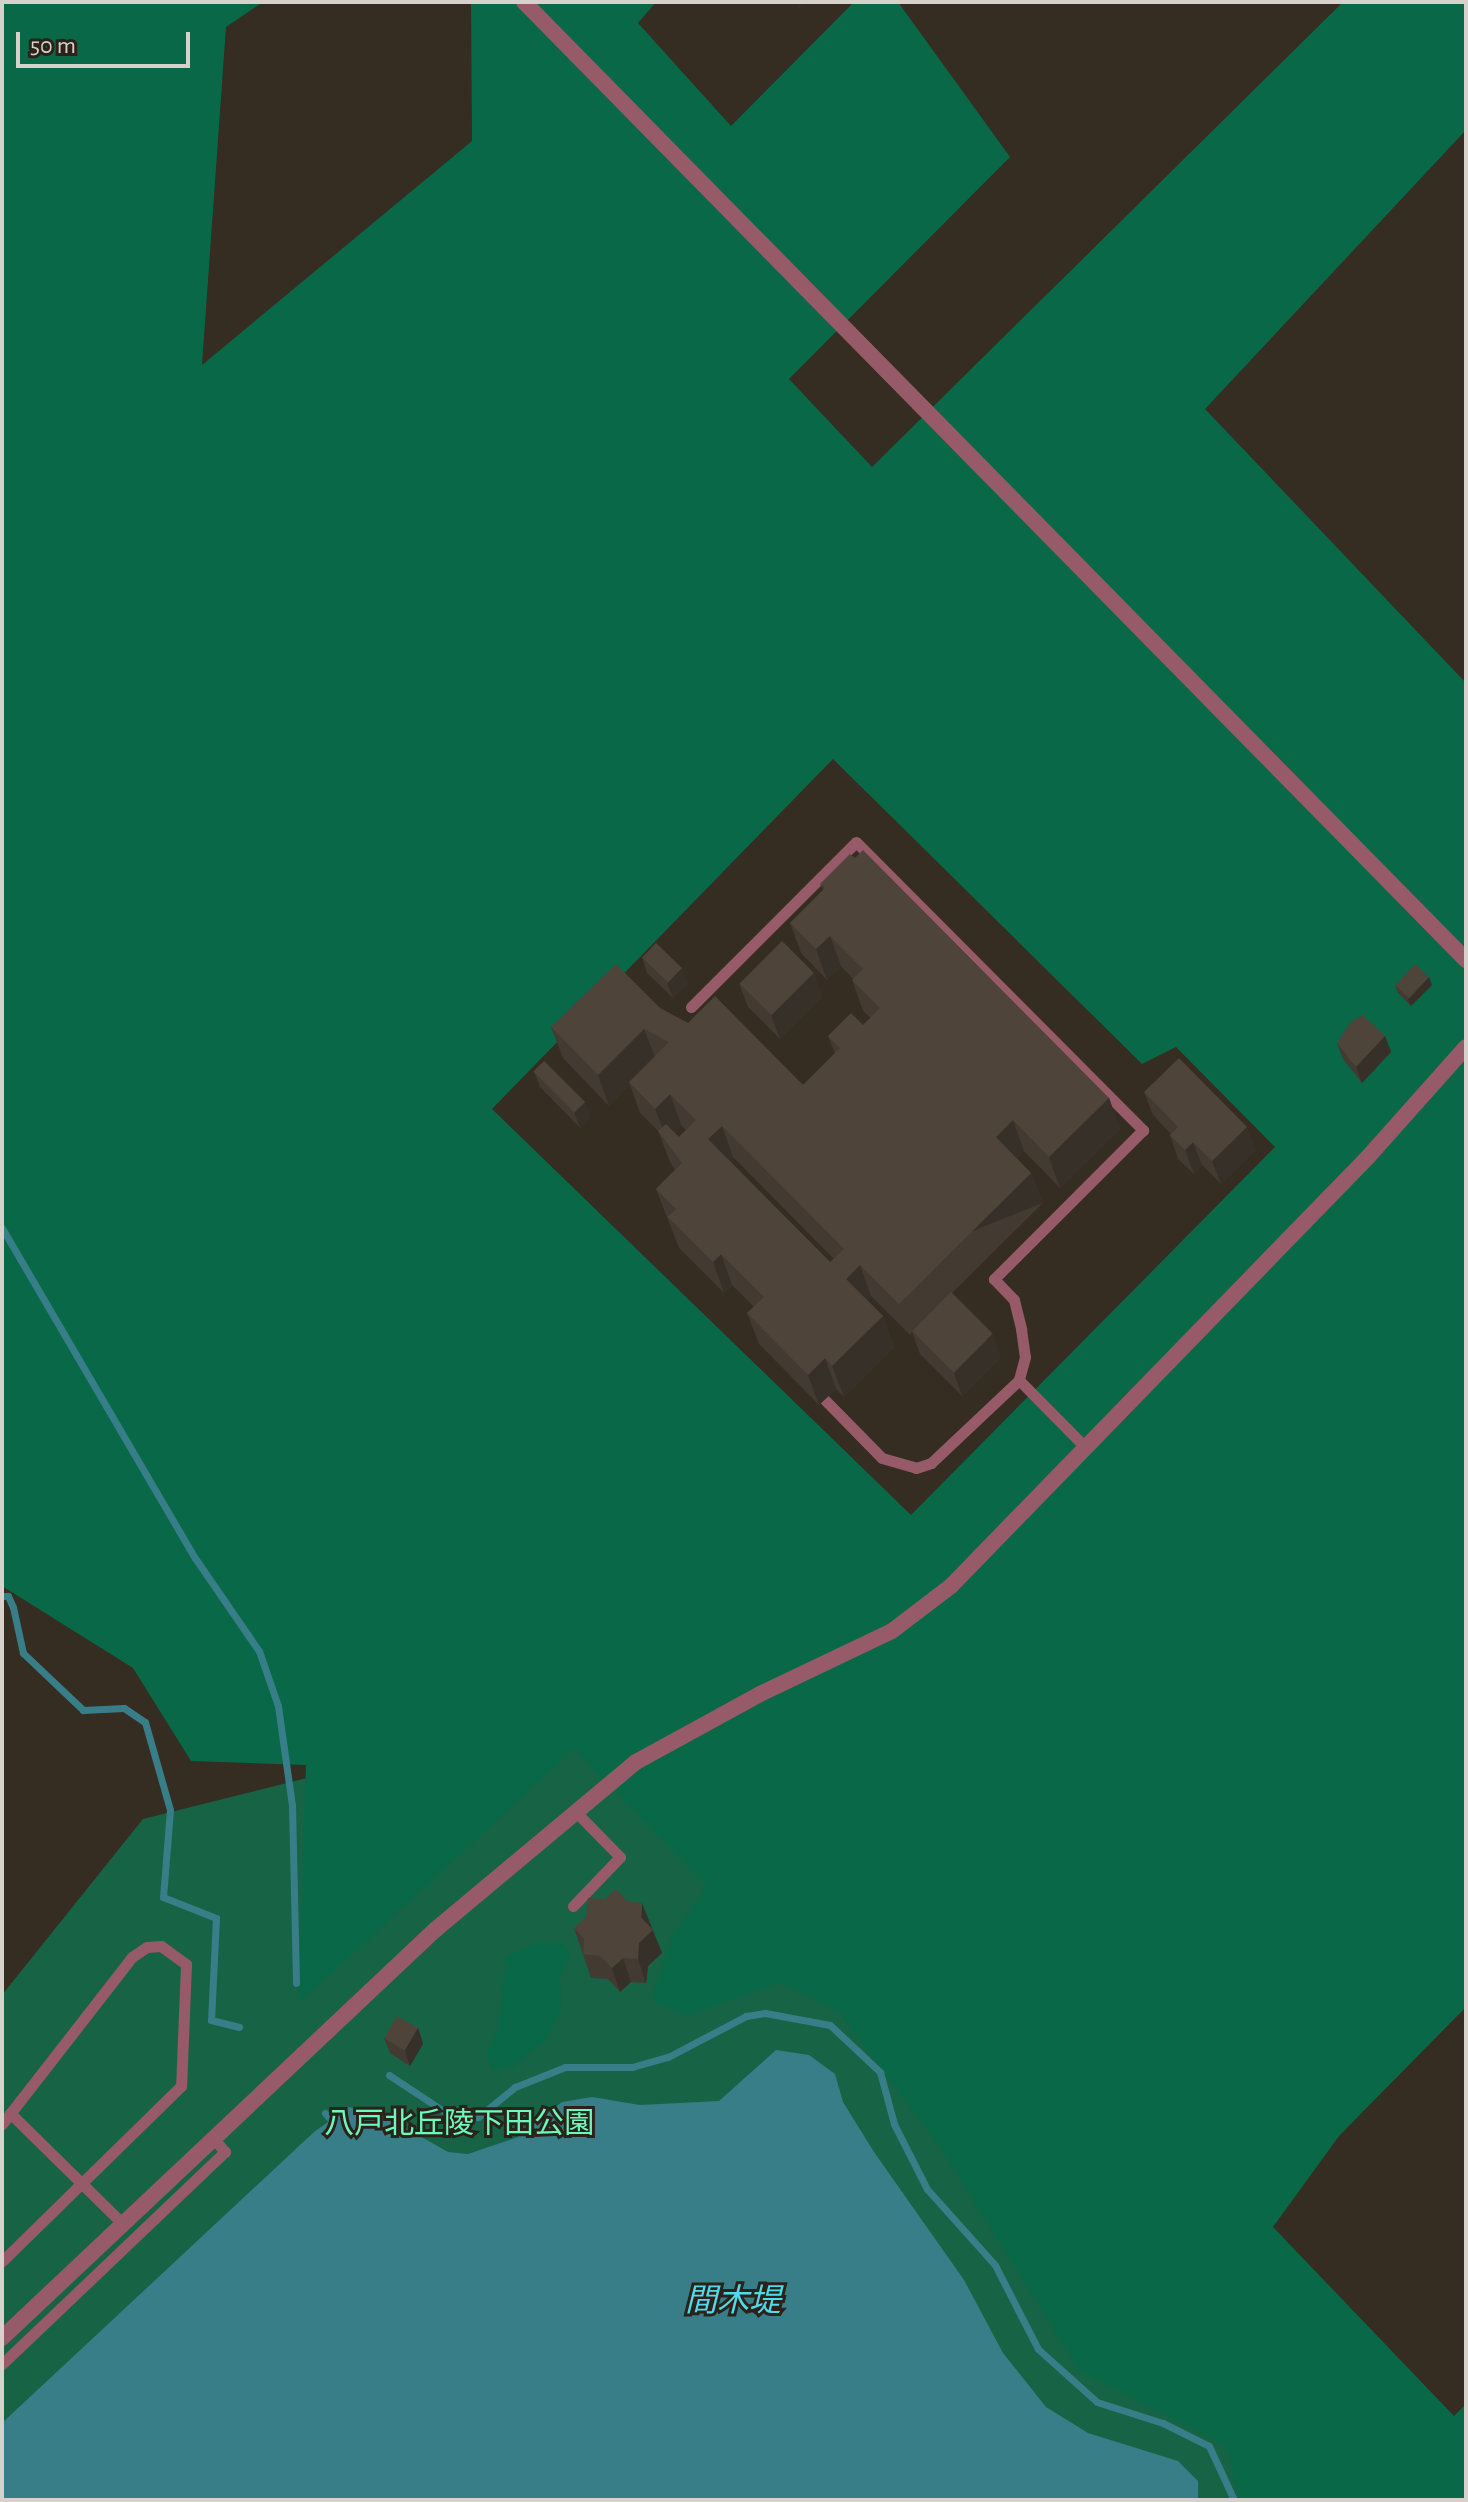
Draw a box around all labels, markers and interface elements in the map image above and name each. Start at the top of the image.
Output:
scale bar [20,16,194,66]
text: 50 m [30,34,76,58]
park label: 八戸北丘陵下田公園 [324,2106,594,2142]
water label: 間木堤 [685,2282,781,2320]

